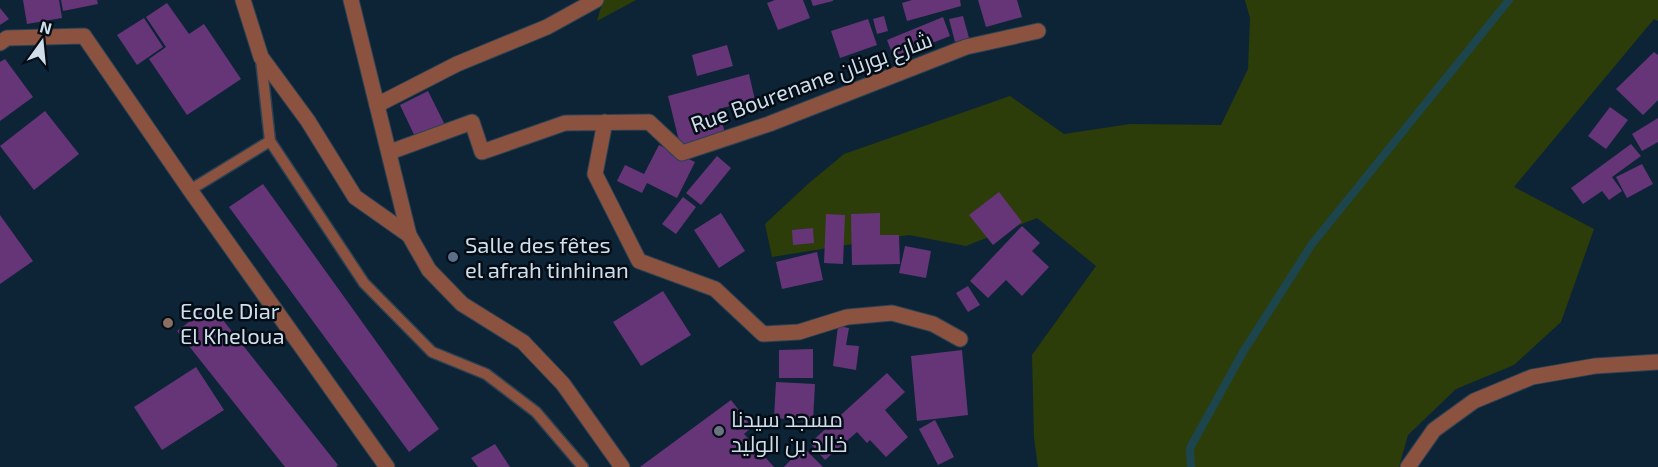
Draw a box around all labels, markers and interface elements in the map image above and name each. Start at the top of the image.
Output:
north arrow [12,12,72,72]
text: N [38,16,54,38]
street label: Rue Bourenane شارع بورنان [687,25,936,140]
place label: Salle des fêtes el afrah tinhinan [465,231,629,282]
marker: Salle des fêtes el afrah tinhinan [446,250,460,264]
place label: Ecole Diar El Kheloua [180,297,284,348]
marker: Ecole Diar El Kheloua [161,316,175,330]
place label: مسجد سيدنا خالد بن الوليد [731,405,848,458]
marker: مسجد سيدنا خالد بن الوليد [712,424,726,438]

